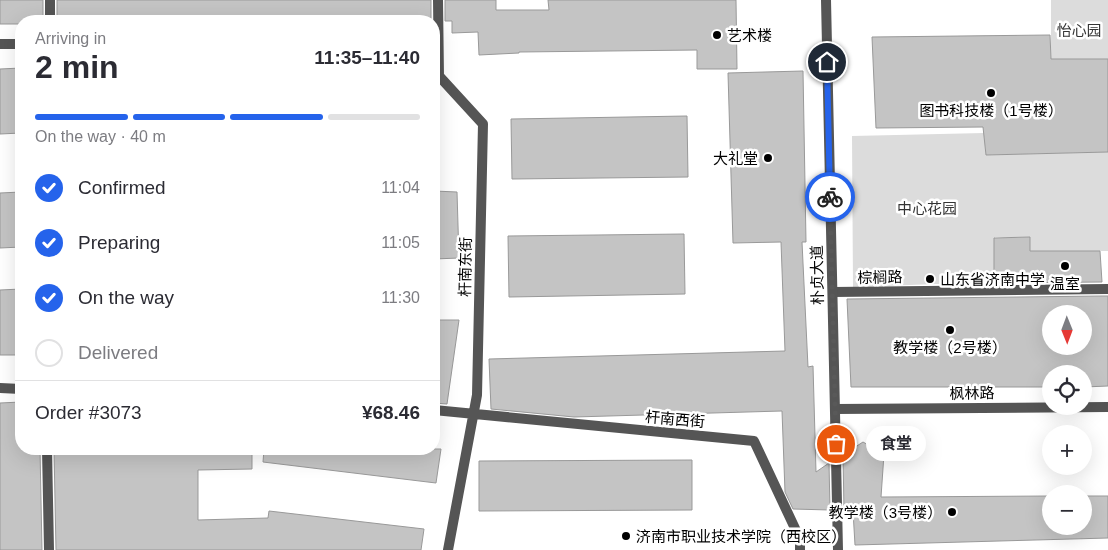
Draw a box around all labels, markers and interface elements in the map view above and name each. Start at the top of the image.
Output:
park label: 怡心园 [1056,22,1102,39]
place label: 艺术楼 [727,27,772,44]
marker: 艺术楼 [711,29,723,41]
text: Arriving in [35,30,106,47]
pin [806,41,848,83]
text: 11:35–11:40 [314,47,420,68]
icon: home [813,48,841,76]
text: 2 min [35,49,119,85]
marker: 图书科技楼（1号楼） [985,87,997,99]
place label: 图书科技楼（1号楼） [919,102,1063,119]
text: On the way · 40 m [35,128,166,145]
place label: 大礼堂 [713,150,758,167]
marker: 大礼堂 [762,152,774,164]
courier [805,172,855,222]
icon: check [35,174,63,202]
text: Confirmed [78,177,166,198]
text: 11:04 [381,179,420,196]
icon: bike [816,183,844,211]
park label: 中心花园 [897,200,957,217]
icon: check [35,229,63,257]
text: Preparing [78,232,160,253]
text: 11:05 [381,234,420,251]
street label: 杆南东街 [456,237,474,297]
street label: 朴贞大道 [808,245,826,305]
marker: 温室 [1059,260,1071,272]
street label: 棕榈路 [857,268,903,286]
place label: 山东省济南中学 [940,271,1045,288]
marker: 山东省济南中学 [924,273,936,285]
place label: 温室 [1050,275,1080,292]
icon: check [35,284,63,312]
text: On the way [78,287,174,308]
text: 11:30 [381,289,420,306]
north arrow [1042,305,1092,355]
map controls [1042,305,1092,535]
marker: 教学楼（2号楼） [944,324,956,336]
place label: 教学楼（2号楼） [893,339,1007,356]
text: Delivered [78,342,158,363]
button: locate [1042,365,1092,415]
street label: 枫林路 [949,384,995,402]
text: Order #3073 [35,402,142,423]
text: ¥68.46 [362,402,420,423]
street label: 杆南西街 [644,408,706,430]
pin [815,423,857,465]
button: + [1042,425,1092,475]
callout: 食堂 [866,426,926,462]
icon: bag [822,430,850,458]
text: 食堂 [880,435,912,452]
button: − [1042,485,1092,535]
place label: 教学楼（3号楼） [829,504,942,521]
marker: 教学楼（3号楼） [946,506,958,518]
place label: 济南市职业技术学院（西校区） [636,528,846,545]
marker: 济南市职业技术学院（西校区） [620,530,632,542]

